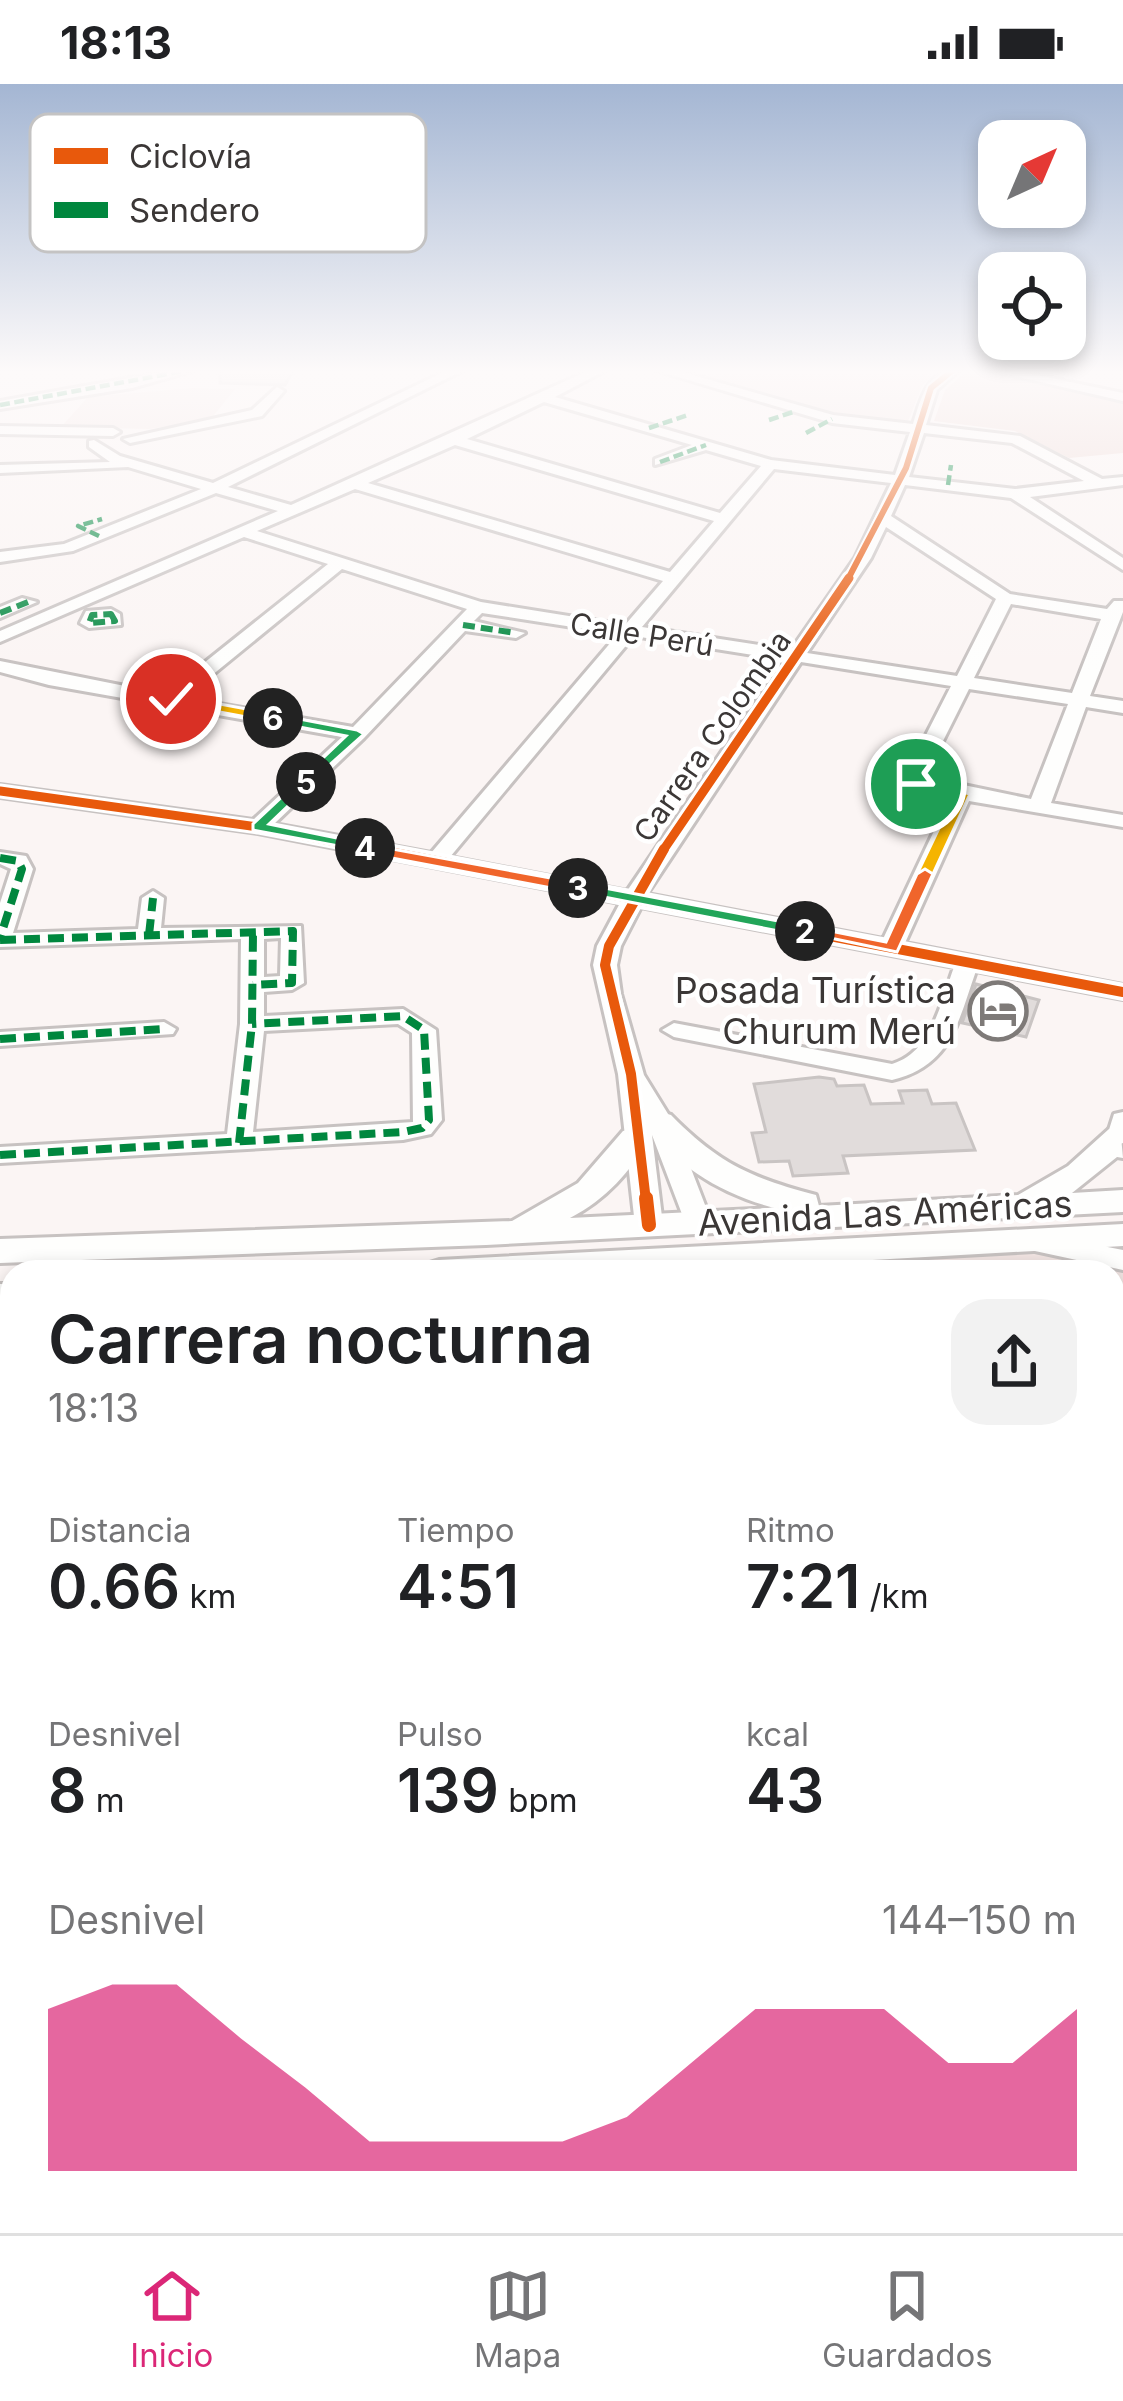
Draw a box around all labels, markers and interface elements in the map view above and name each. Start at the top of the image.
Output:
text: 18:13 [60,15,172,70]
legend [30,114,426,252]
north arrow [978,120,1086,228]
map controls [978,120,1086,360]
text: Ciclovía [129,136,252,176]
text: Sendero [129,190,260,230]
button: locate [978,252,1086,360]
street label: Calle Perú [568,605,716,663]
street label: Carrera Colombia [626,624,798,848]
pin [120,648,222,750]
icon: check [138,666,204,732]
pin: 6 [243,688,303,748]
text: 6 [262,698,284,738]
pin [865,733,967,835]
icon: arrive [883,751,949,817]
pin: 5 [276,752,336,812]
text: 5 [295,762,317,802]
pin: 4 [335,818,395,878]
text: 4 [354,828,376,868]
pin: 3 [548,858,608,918]
text: 3 [567,868,589,908]
pin: 2 [775,901,835,961]
text: 2 [795,911,815,951]
place label: Posada Turística Churum Merú [675,968,956,1053]
hotel icon: Posada Turística Churum Merú [967,980,1029,1042]
street label: Avenida Las Américas [696,1181,1074,1245]
text: Carrera nocturna [48,1299,593,1379]
button: share [951,1299,1077,1425]
text: 18:13 [48,1384,139,1431]
text: Distancia [48,1510,192,1550]
text: Tiempo [397,1510,514,1550]
text: Ritmo [746,1510,835,1550]
text: 0.66 [48,1550,180,1622]
text: 4:51 [397,1550,519,1622]
text: 7:21 [746,1550,860,1622]
text: km [180,1576,236,1616]
text: /km [860,1576,929,1616]
text: Desnivel [48,1714,181,1754]
text: Pulso [397,1714,483,1754]
text: kcal [746,1714,809,1754]
text: 8 [48,1754,86,1826]
text: 139 [397,1754,499,1826]
text: 43 [746,1754,824,1826]
text: m [86,1780,125,1820]
text: bpm [499,1780,578,1820]
text: Desnivel [48,1896,205,1943]
text: 144–150 m [882,1896,1077,1943]
tab: Inicio [130,2263,213,2375]
tab: Mapa [474,2263,561,2375]
tab: Guardados [822,2263,993,2375]

